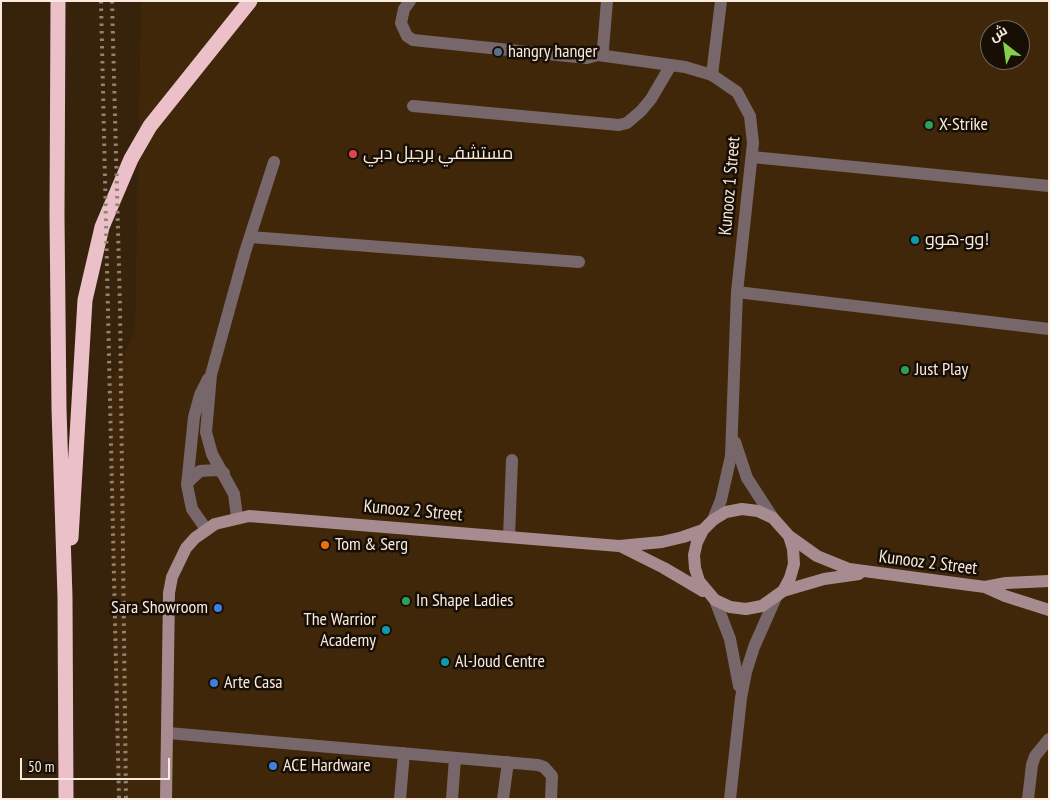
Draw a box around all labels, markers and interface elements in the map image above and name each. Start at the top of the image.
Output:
north arrow [980,20,1030,70]
text: ش [986,21,1010,45]
place label: hangry hanger [508,41,597,63]
marker: hangry hanger [492,46,504,58]
place label: X-Strike [939,114,988,136]
marker: X-Strike [923,119,935,131]
street label: Kunooz 1 Street [715,136,745,236]
place label: مستشفي برجيل دبي [363,143,513,165]
marker: مستشفي برجيل دبي [347,148,359,160]
place label: وو-هوو! [925,229,989,251]
marker: وو-هوو! [909,234,921,246]
place label: Just Play [915,359,968,381]
marker: Just Play [899,364,911,376]
street label: Kunooz 2 Street [363,496,463,526]
place label: Tom & Serg [335,534,408,556]
marker: Tom & Serg [319,539,331,551]
street label: Kunooz 2 Street [878,546,978,580]
place label: In Shape Ladies [416,590,513,612]
marker: In Shape Ladies [400,595,412,607]
place label: Sara Showroom [111,597,208,619]
marker: Sara Showroom [212,602,224,614]
place label: The Warrior Academy [304,609,376,652]
marker: The Warrior Academy [380,624,392,636]
place label: Al-Joud Centre [455,651,545,673]
marker: Al-Joud Centre [439,656,451,668]
place label: Arte Casa [224,672,282,694]
marker: Arte Casa [208,677,220,689]
scale bar [22,748,172,780]
place label: ACE Hardware [283,755,371,777]
text: 50 m [28,757,54,776]
marker: ACE Hardware [267,760,279,772]

